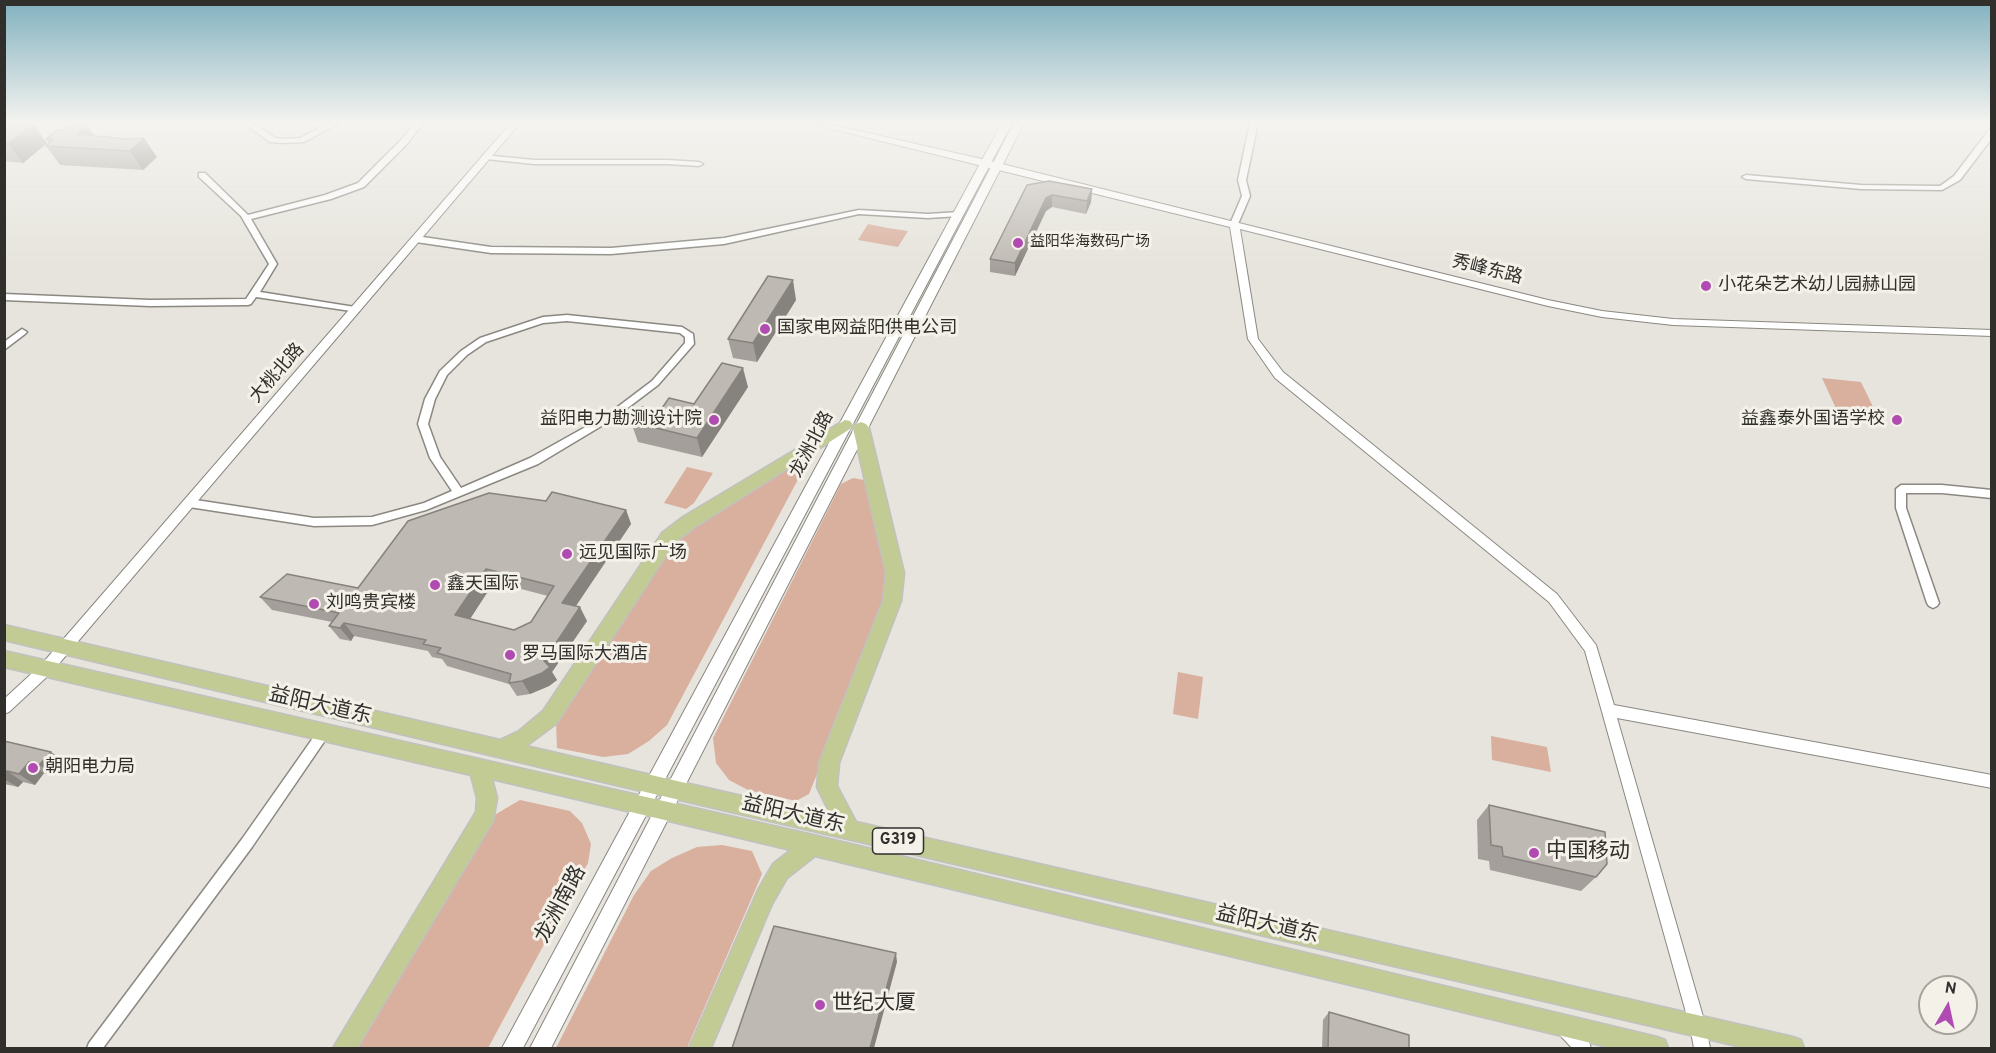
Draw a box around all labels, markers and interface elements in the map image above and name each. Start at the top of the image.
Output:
place label: 益阳华海数码广场 [1030,234,1150,252]
marker: 益阳华海数码广场 [1011,236,1025,250]
street label: 秀峰东路 [1449,252,1525,290]
place label: 小花朵艺术幼儿园赫山园 [1718,275,1916,297]
marker: 小花朵艺术幼儿园赫山园 [1699,279,1713,293]
place label: 国家电网益阳供电公司 [777,318,957,340]
marker: 国家电网益阳供电公司 [758,322,772,336]
street label: 大桃北路 [246,340,310,408]
street label: 龙洲北路 [787,408,839,482]
place label: 益阳电力勘测设计院 [540,409,702,431]
place label: 益鑫泰外国语学校 [1741,409,1885,431]
marker: 益阳电力勘测设计院 [707,413,721,427]
marker: 益鑫泰外国语学校 [1890,413,1904,427]
place label: 远见国际广场 [579,543,687,565]
marker: 远见国际广场 [560,547,574,561]
place label: 鑫天国际 [447,574,519,596]
marker: 鑫天国际 [428,578,442,592]
place label: 刘鸣贵宾楼 [326,593,416,615]
marker: 刘鸣贵宾楼 [307,597,321,611]
place label: 罗马国际大酒店 [522,644,648,666]
marker: 罗马国际大酒店 [503,648,517,662]
street label: 益阳大道东 [266,683,374,731]
place label: 朝阳电力局 [45,757,135,779]
marker: 朝阳电力局 [26,761,40,775]
street label: 益阳大道东 [739,792,847,840]
road number: G319 [872,828,924,854]
place label: 中国移动 [1546,840,1630,866]
marker: 中国移动 [1527,846,1541,860]
street label: 龙洲南路 [531,862,593,948]
street label: 益阳大道东 [1213,902,1321,950]
north arrow [1918,975,1978,1035]
text: N [1943,978,1958,1000]
place label: 世纪大厦 [832,992,916,1018]
marker: 世纪大厦 [813,998,827,1012]

